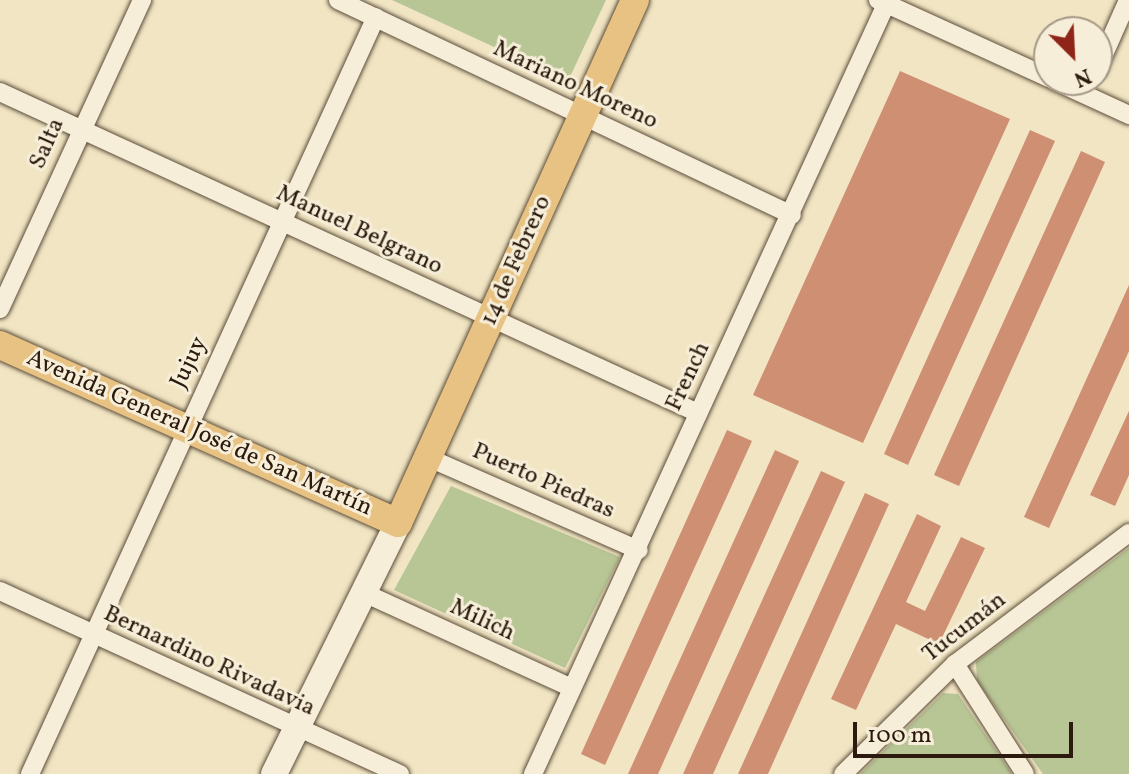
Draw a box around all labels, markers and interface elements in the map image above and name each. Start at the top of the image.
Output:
north arrow [1033,16,1113,96]
street label: Mariano Moreno [488,35,662,137]
text: N [1069,59,1096,94]
street label: Salta [24,114,72,174]
street label: Manuel Belgrano [271,180,447,282]
street label: 14 de Febrero [476,192,558,330]
street label: Jujuy [165,332,215,394]
street label: French [661,338,717,416]
street label: Avenida General José de San Martín [22,345,376,523]
street label: Puerto Piedras [467,438,619,526]
street label: Tucumán [917,586,1013,670]
street label: Milich [445,593,519,649]
street label: Bernardino Rivadavia [99,600,319,724]
scale bar [857,706,1077,756]
text: 100 m [867,719,932,753]

